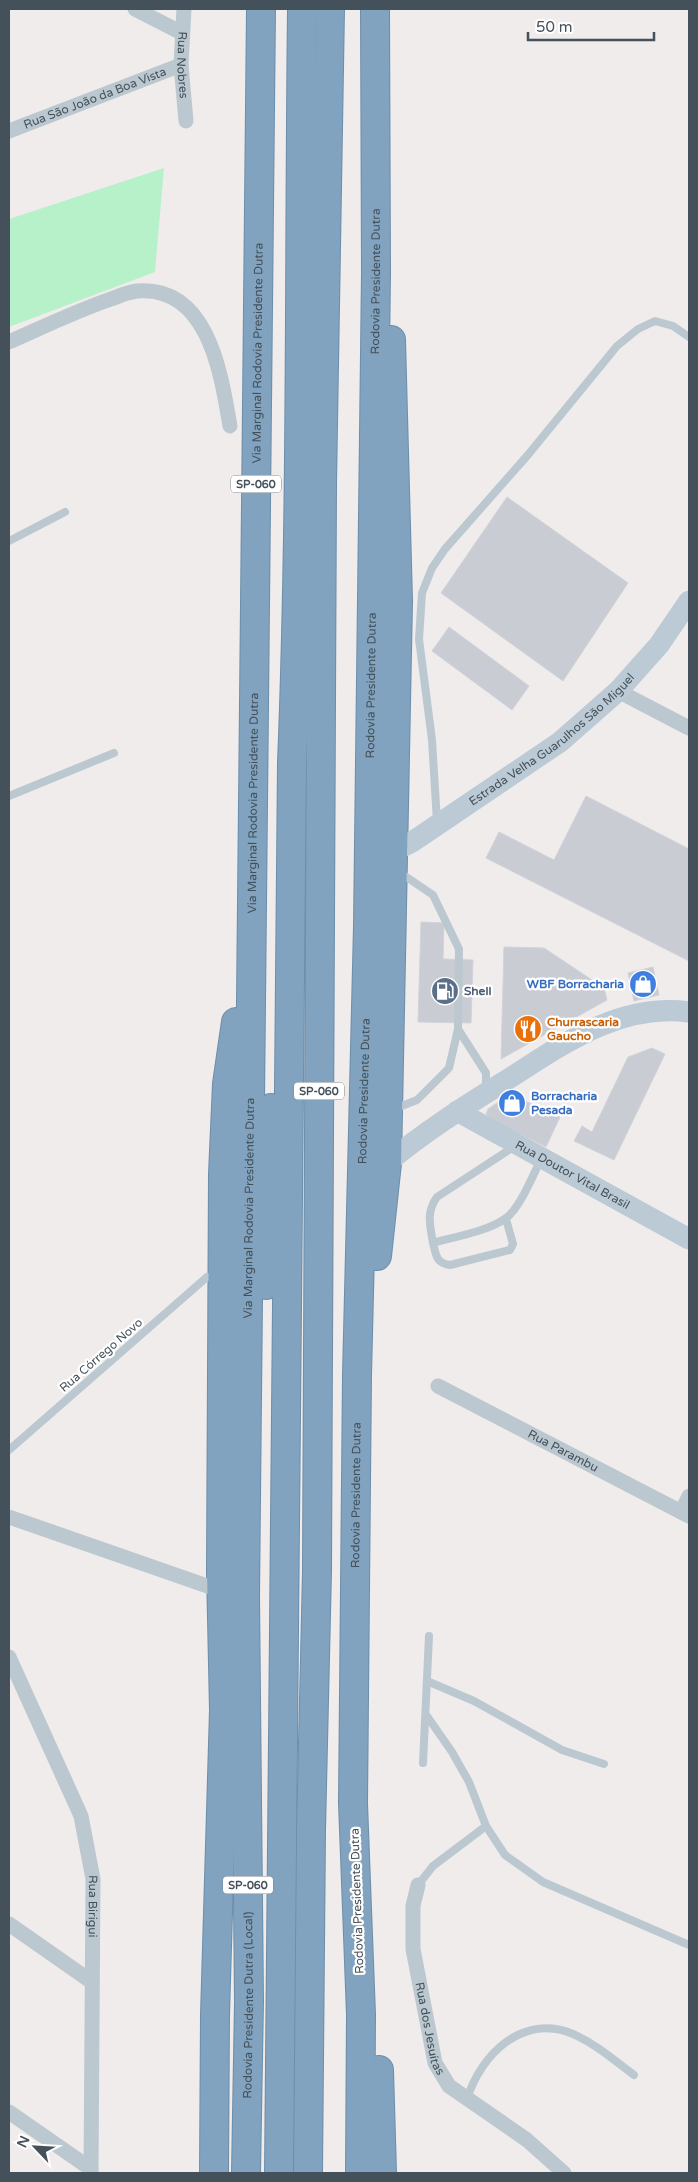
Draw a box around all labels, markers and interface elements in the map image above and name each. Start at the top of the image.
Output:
scale bar [528,10,654,42]
text: 50 m [536,18,573,36]
street label: Rua Nobres [174,31,191,99]
street label: Rua São João da Boa Vista [22,64,168,132]
street label: Rodovia Presidente Dutra [368,208,383,354]
street label: Via Marginal Rodovia Presidente Dutra [249,243,266,463]
road number: SP-060 [231,476,281,492]
street label: Rodovia Presidente Dutra [363,612,379,758]
street label: Estrada Velha Guarulhos São Miguel [466,671,637,808]
street label: Via Marginal Rodovia Presidente Dutra [245,693,261,913]
shop icon: WBF Borracharia [628,969,658,999]
fuel station icon: Shell [430,976,460,1006]
place label: WBF Borracharia [527,977,624,991]
place label: Shell [464,984,491,998]
restaurant icon: Churrascaria Gaucho [513,1014,543,1044]
place label: Churrascaria Gaucho [547,1015,619,1043]
street label: Rodovia Presidente Dutra [355,1018,373,1164]
road number: SP-060 [294,1082,344,1100]
shop icon: Borracharia Pesada [497,1088,527,1118]
place label: Borracharia Pesada [531,1089,598,1117]
street label: Via Marginal Rodovia Presidente Dutra [241,1098,257,1318]
street label: Rua Doutor Vital Brasil [513,1138,632,1212]
street label: Rua Córrego Novo [57,1315,145,1395]
street label: Rodovia Presidente Dutra [348,1422,364,1568]
street label: Rua Parambu [526,1427,601,1475]
street label: Rodovia Presidente Dutra [347,1828,367,1974]
street label: Rua Birigui [86,1875,100,1938]
road number: SP-060 [223,1876,273,1894]
street label: Rodovia Presidente Dutra (Local) [240,1911,256,2099]
street label: Rua dos Jesuítas [413,1981,448,2078]
north arrow [10,2122,60,2172]
text: N [14,2133,34,2150]

